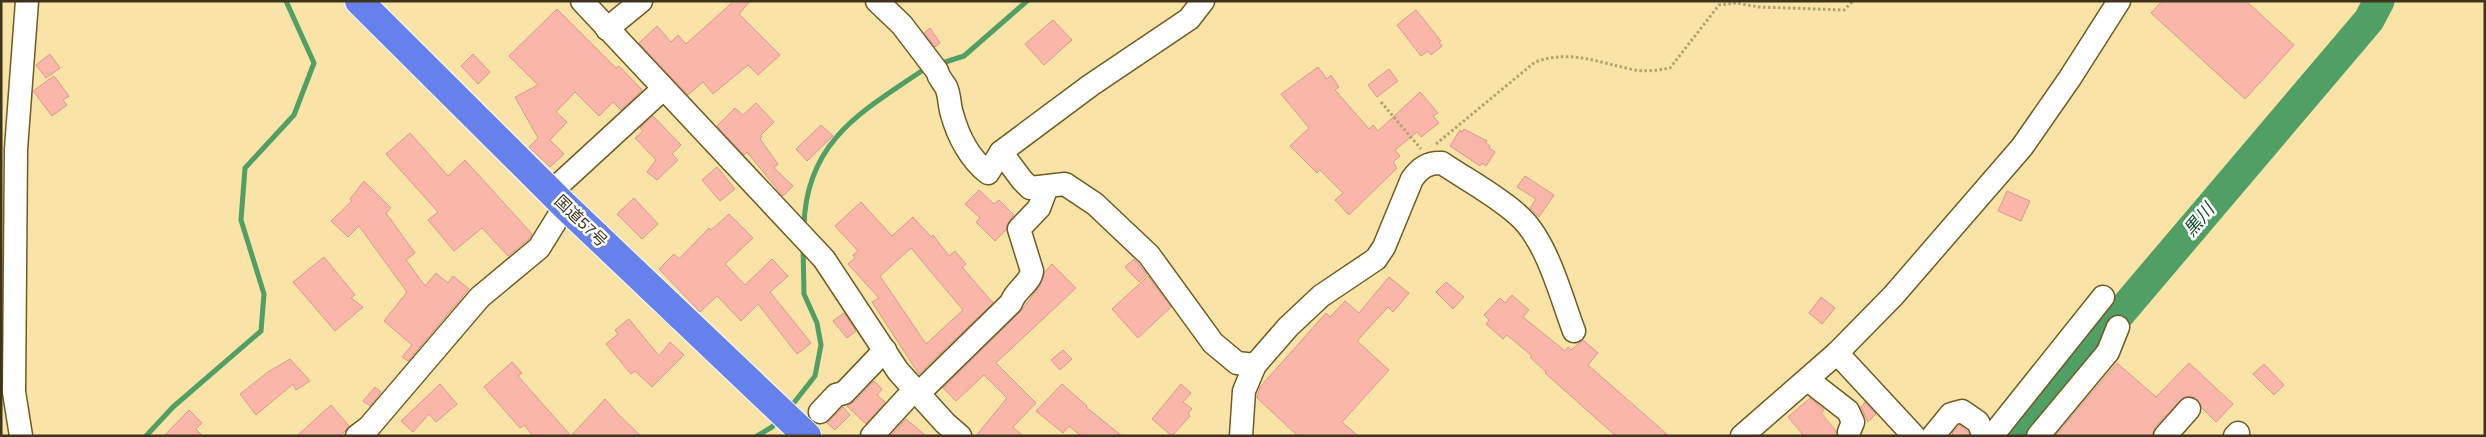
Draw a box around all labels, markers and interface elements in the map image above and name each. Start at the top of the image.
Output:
street label: 国道57号 [551,192,611,250]
water label: 黒川 [2180,198,2220,240]

